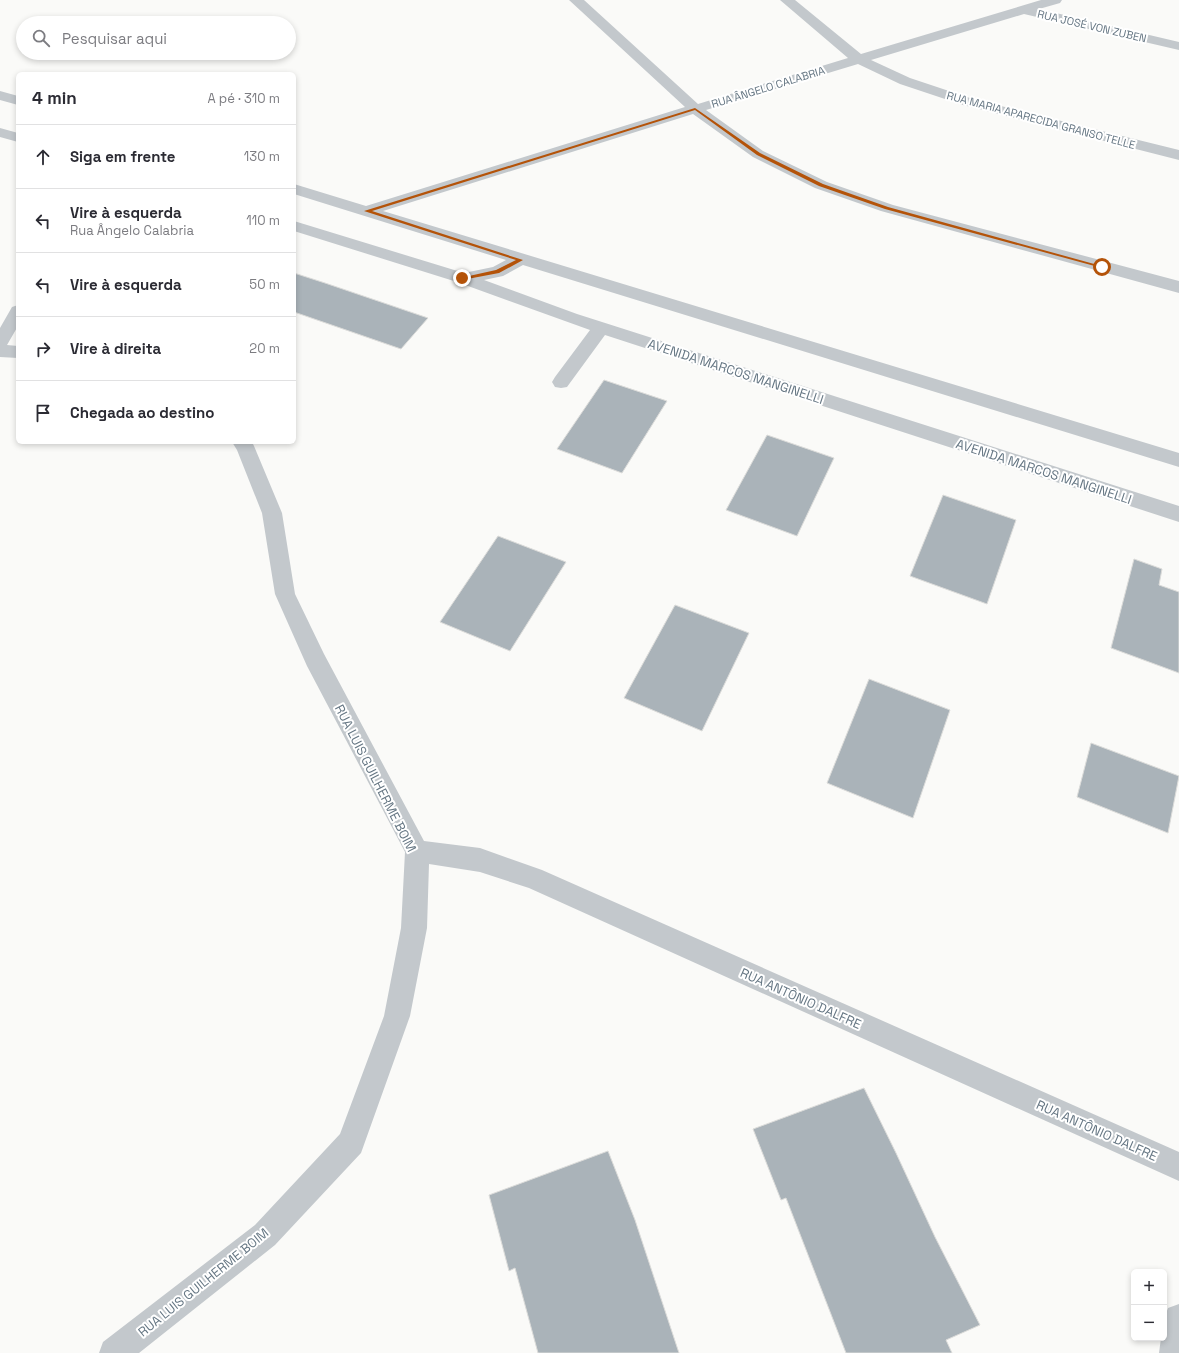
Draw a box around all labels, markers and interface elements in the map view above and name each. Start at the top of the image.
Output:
street label: RUA JOSÉ VON ZUBEN [1036,7,1148,45]
search box [16,16,296,60]
icon: search [30,27,52,49]
text: Pesquisar aqui [62,29,167,48]
street label: RUA ÂNGELO CALABRIA [710,63,826,111]
text: 4 min [32,87,77,109]
street label: RUA MARIA APARECIDA GRANSO TELLE [945,88,1137,152]
text: A pé · 310 m [208,90,280,107]
icon: ahead [32,146,54,168]
text: Siga em frente [70,147,176,166]
text: 130 m [244,148,280,165]
text: Vire à esquerda [70,203,182,222]
icon: left [32,210,54,232]
text: 110 m [246,212,280,229]
text: Rua Ângelo Calabria [70,222,194,239]
route start [1093,258,1111,276]
route end [453,269,471,287]
icon: left [32,274,54,296]
text: Vire à esquerda [70,275,182,294]
text: 50 m [249,276,280,293]
street label: AVENIDA MARCOS MANGINELLI [646,335,826,408]
icon: right [32,338,54,360]
text: Vire à direita [70,339,161,358]
text: 20 m [249,340,280,357]
icon: arrive [32,402,54,424]
text: Chegada ao destino [70,403,214,422]
street label: AVENIDA MARCOS MANGINELLI [954,435,1134,508]
street label: RUA LUIS GUILHERME BOIM [331,702,420,855]
street label: RUA ANTÔNIO DALFRE [738,964,864,1033]
street label: RUA ANTÔNIO DALFRE [1034,1096,1160,1165]
street label: RUA LUIS GUILHERME BOIM [135,1224,272,1340]
map controls [1131,1269,1167,1341]
button: + [1131,1269,1167,1305]
button: − [1131,1305,1167,1341]

